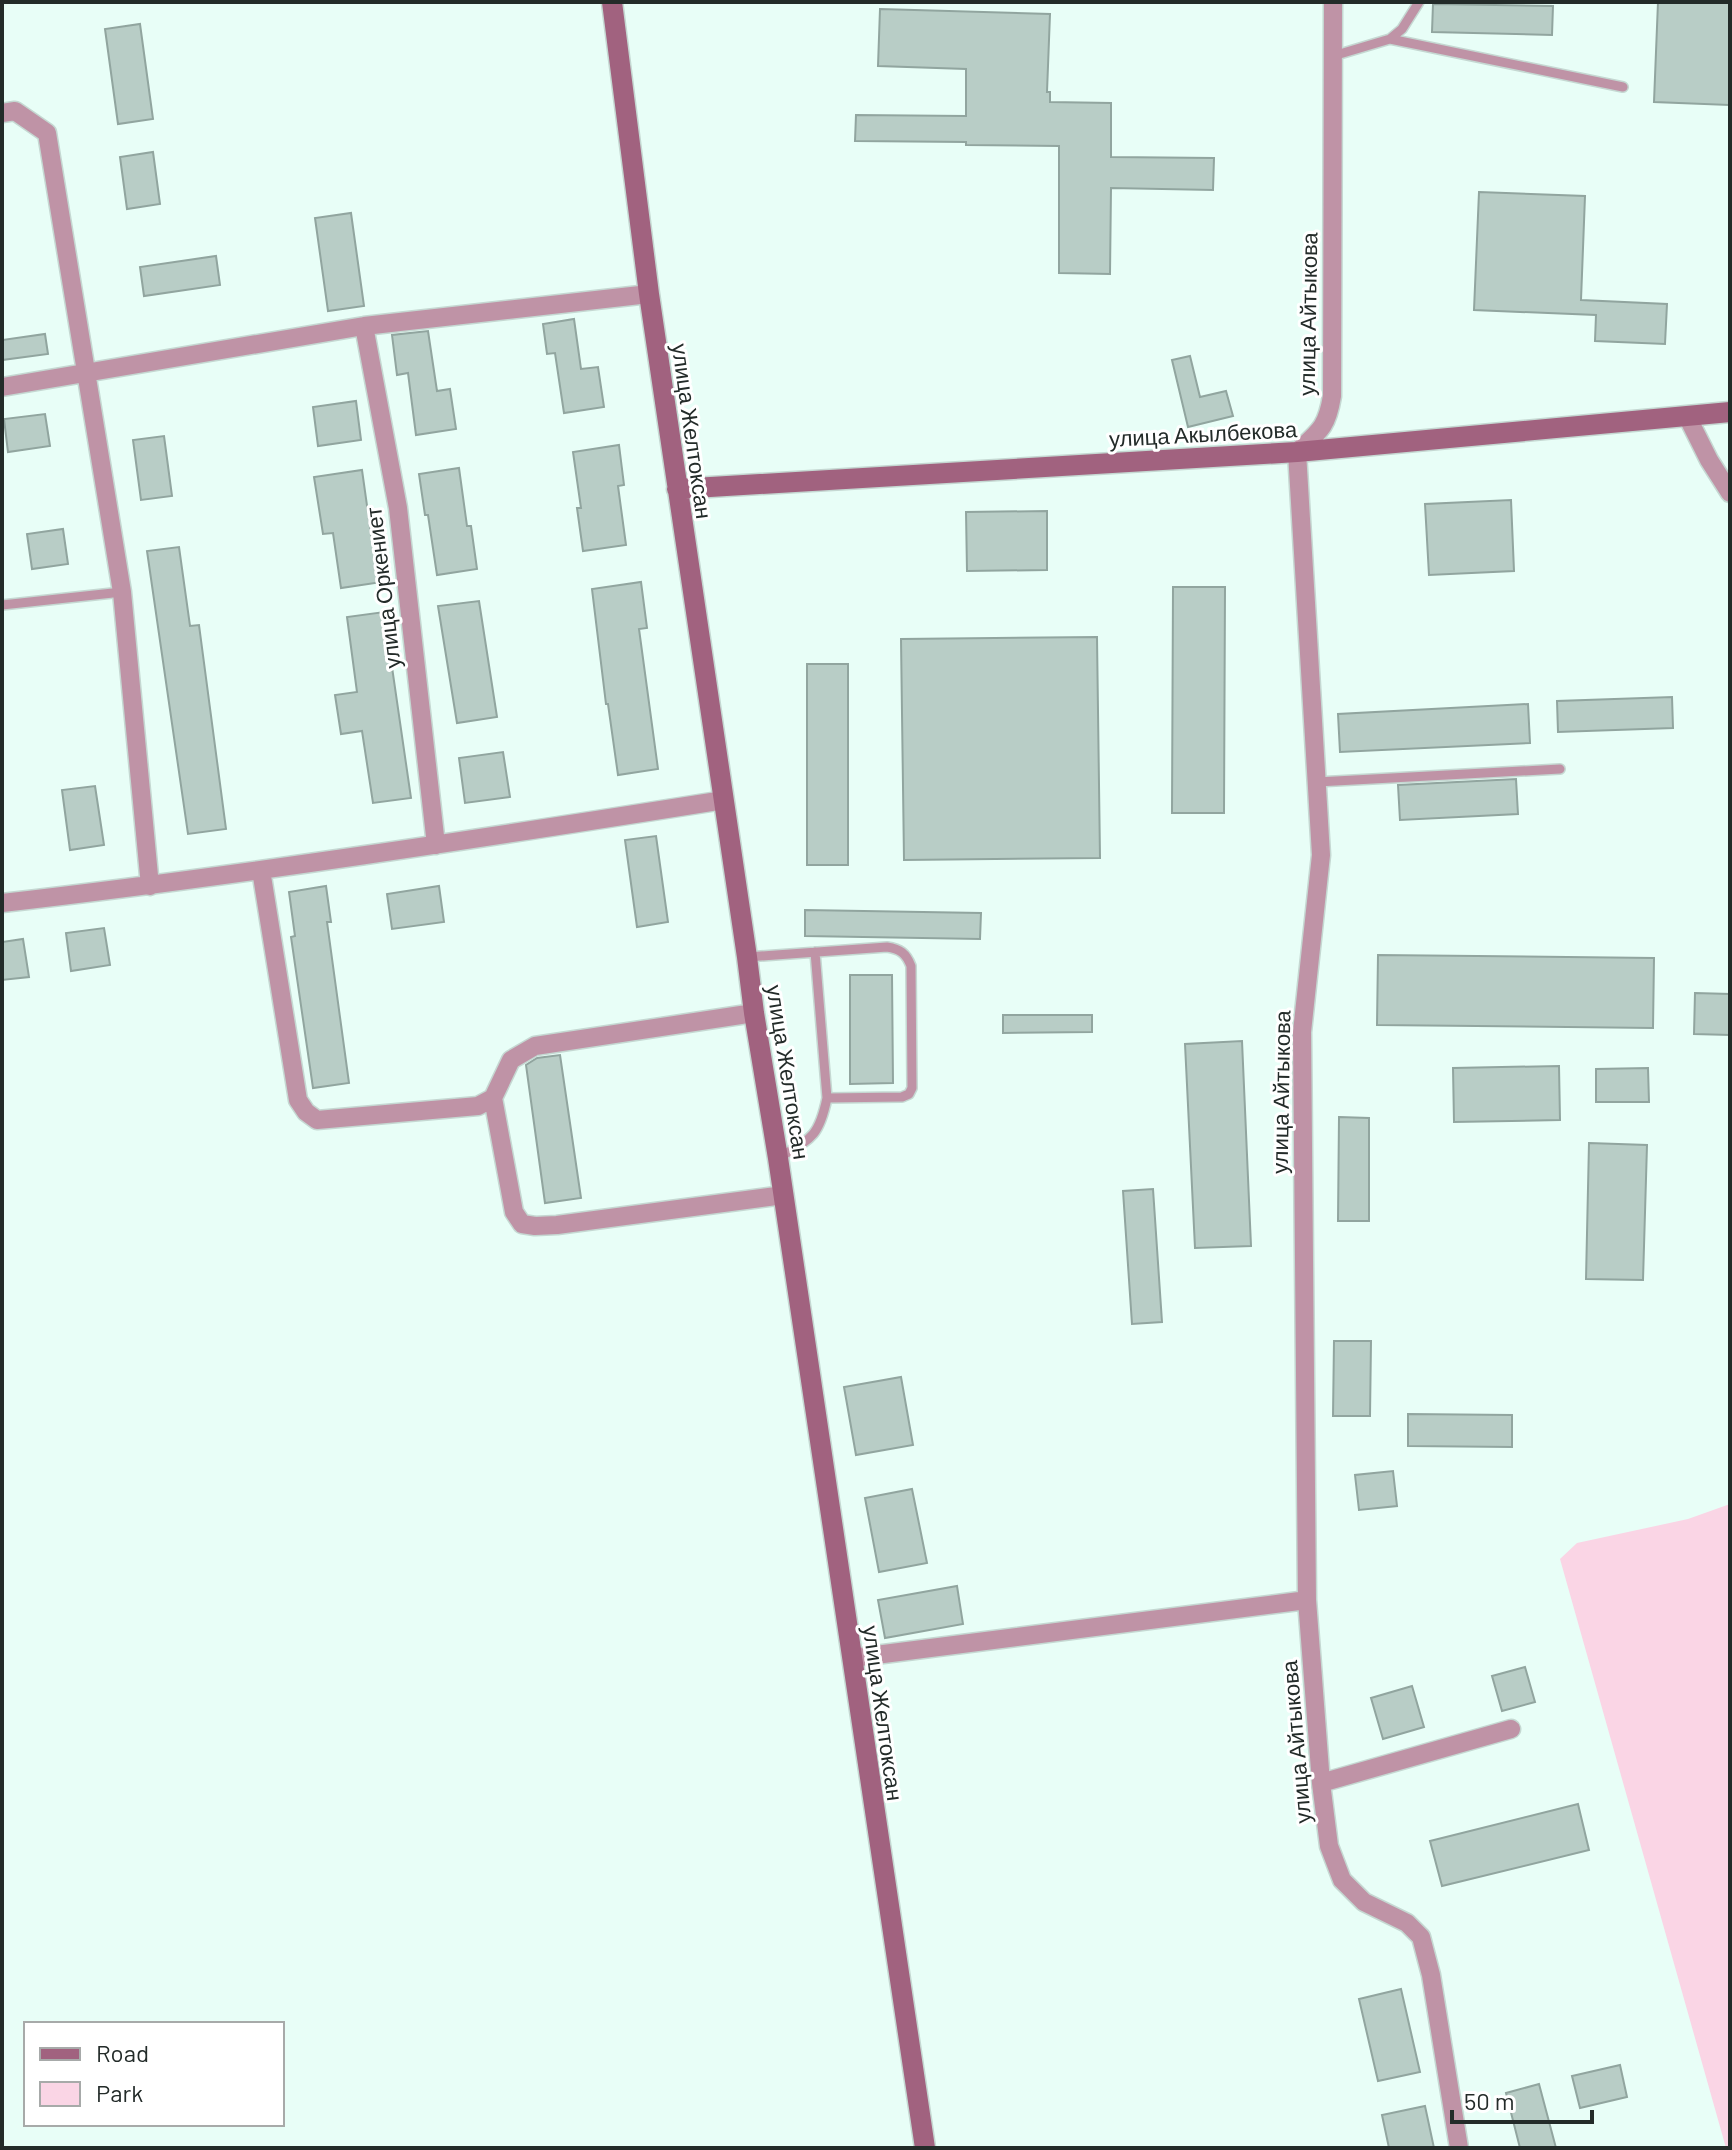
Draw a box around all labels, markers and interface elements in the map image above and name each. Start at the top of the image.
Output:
street label: улица Айтыкова [1293,231,1322,396]
street label: улица Желтоксан [667,342,718,520]
street label: улица Акылбекова [1108,415,1298,452]
street label: улица Оркениет [359,506,406,670]
street label: улица Желтоксан [761,983,816,1161]
street label: улица Айтыкова [1266,1009,1295,1174]
street label: улица Желтоксан [858,1624,909,1802]
street label: улица Айтыкова [1275,1659,1316,1825]
legend [24,2022,284,2126]
text: Road [96,2038,149,2067]
scale bar [1452,2074,1592,2124]
text: Park [96,2078,143,2107]
text: 50 m [1464,2086,1515,2115]

